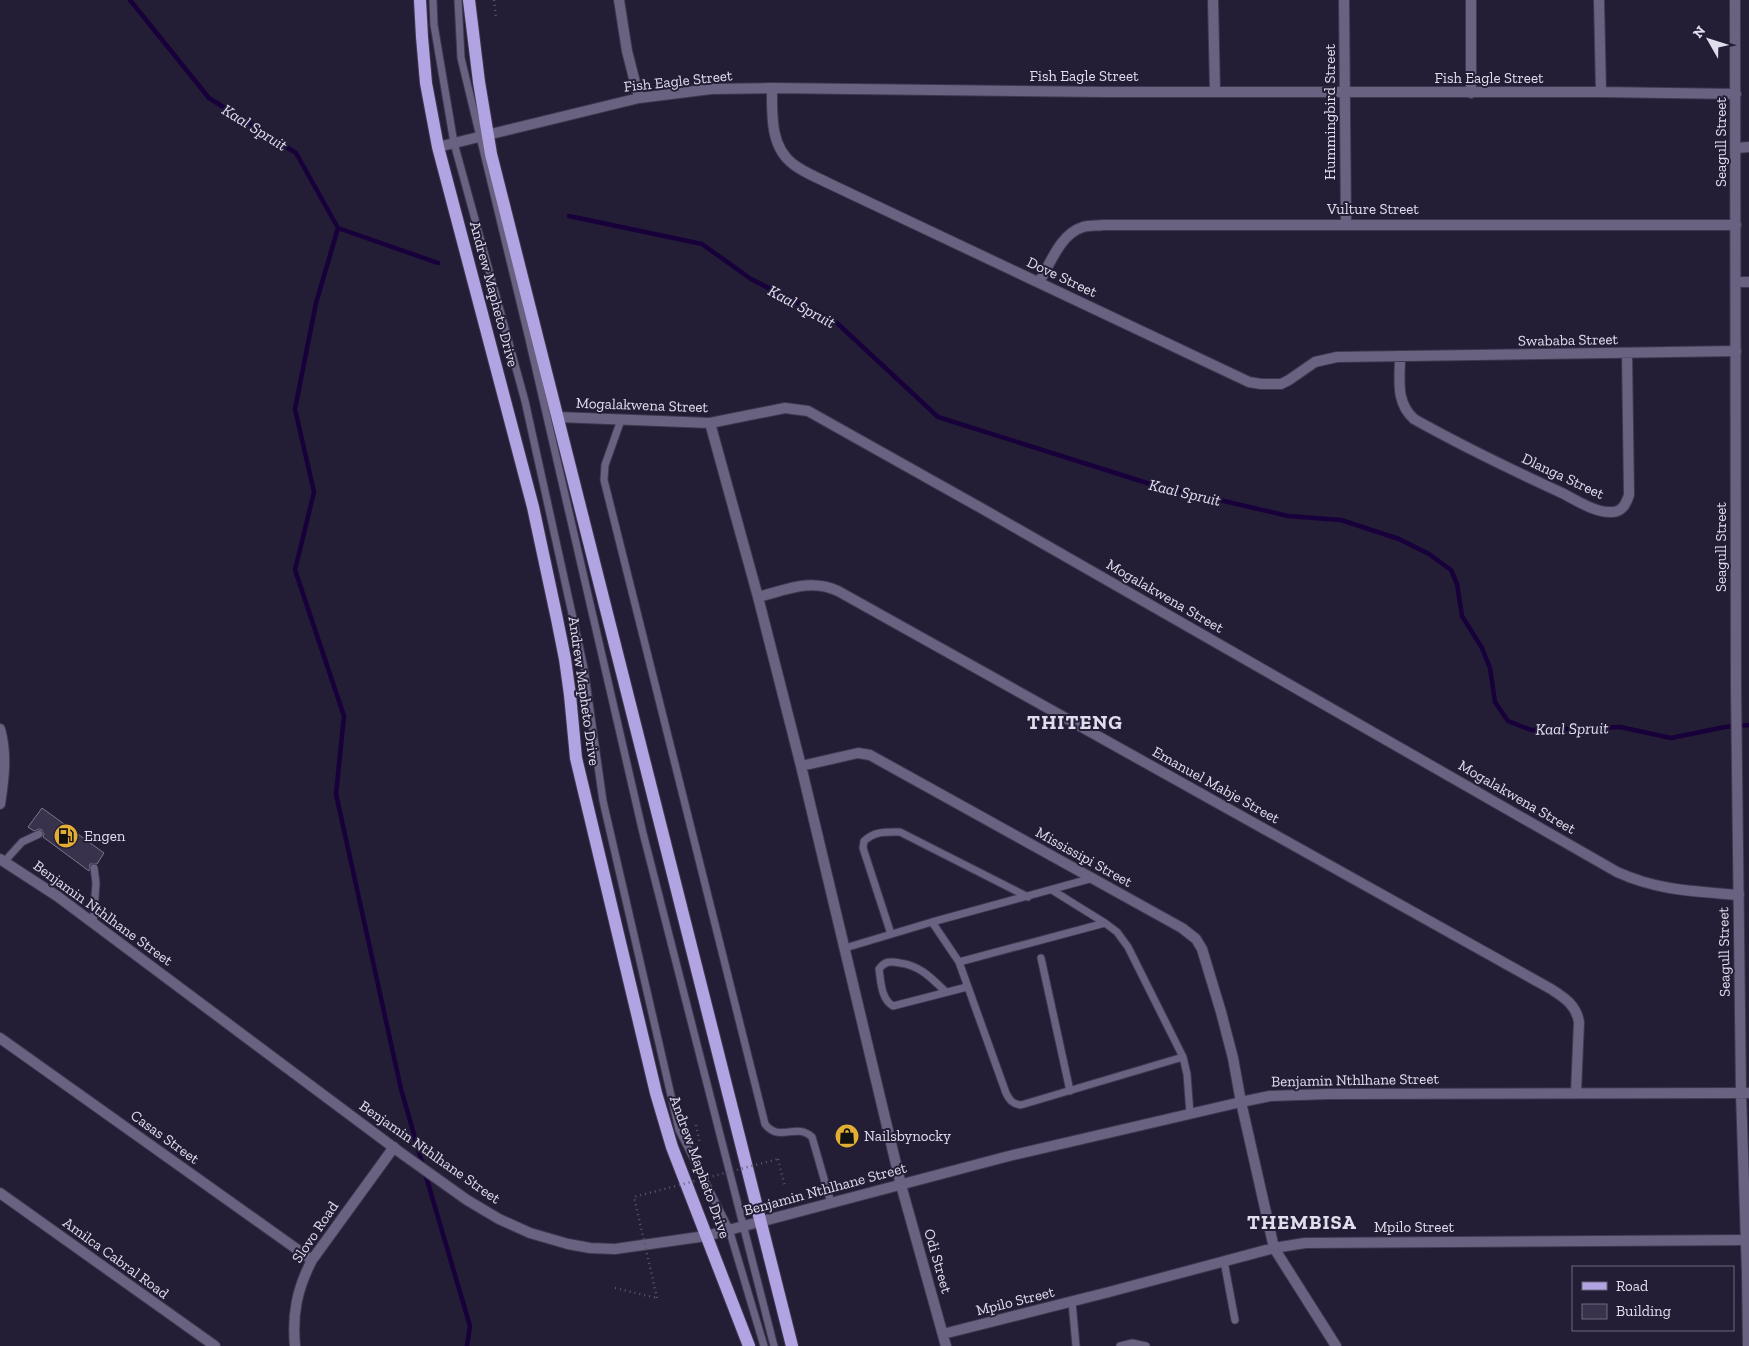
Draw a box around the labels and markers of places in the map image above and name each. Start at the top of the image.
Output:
fuel station icon: Engen [53,823,79,849]
place label: Engen [84,827,126,845]
shop icon: Nailsbynocky [834,1123,860,1149]
place label: Nailsbynocky [864,1127,951,1145]

